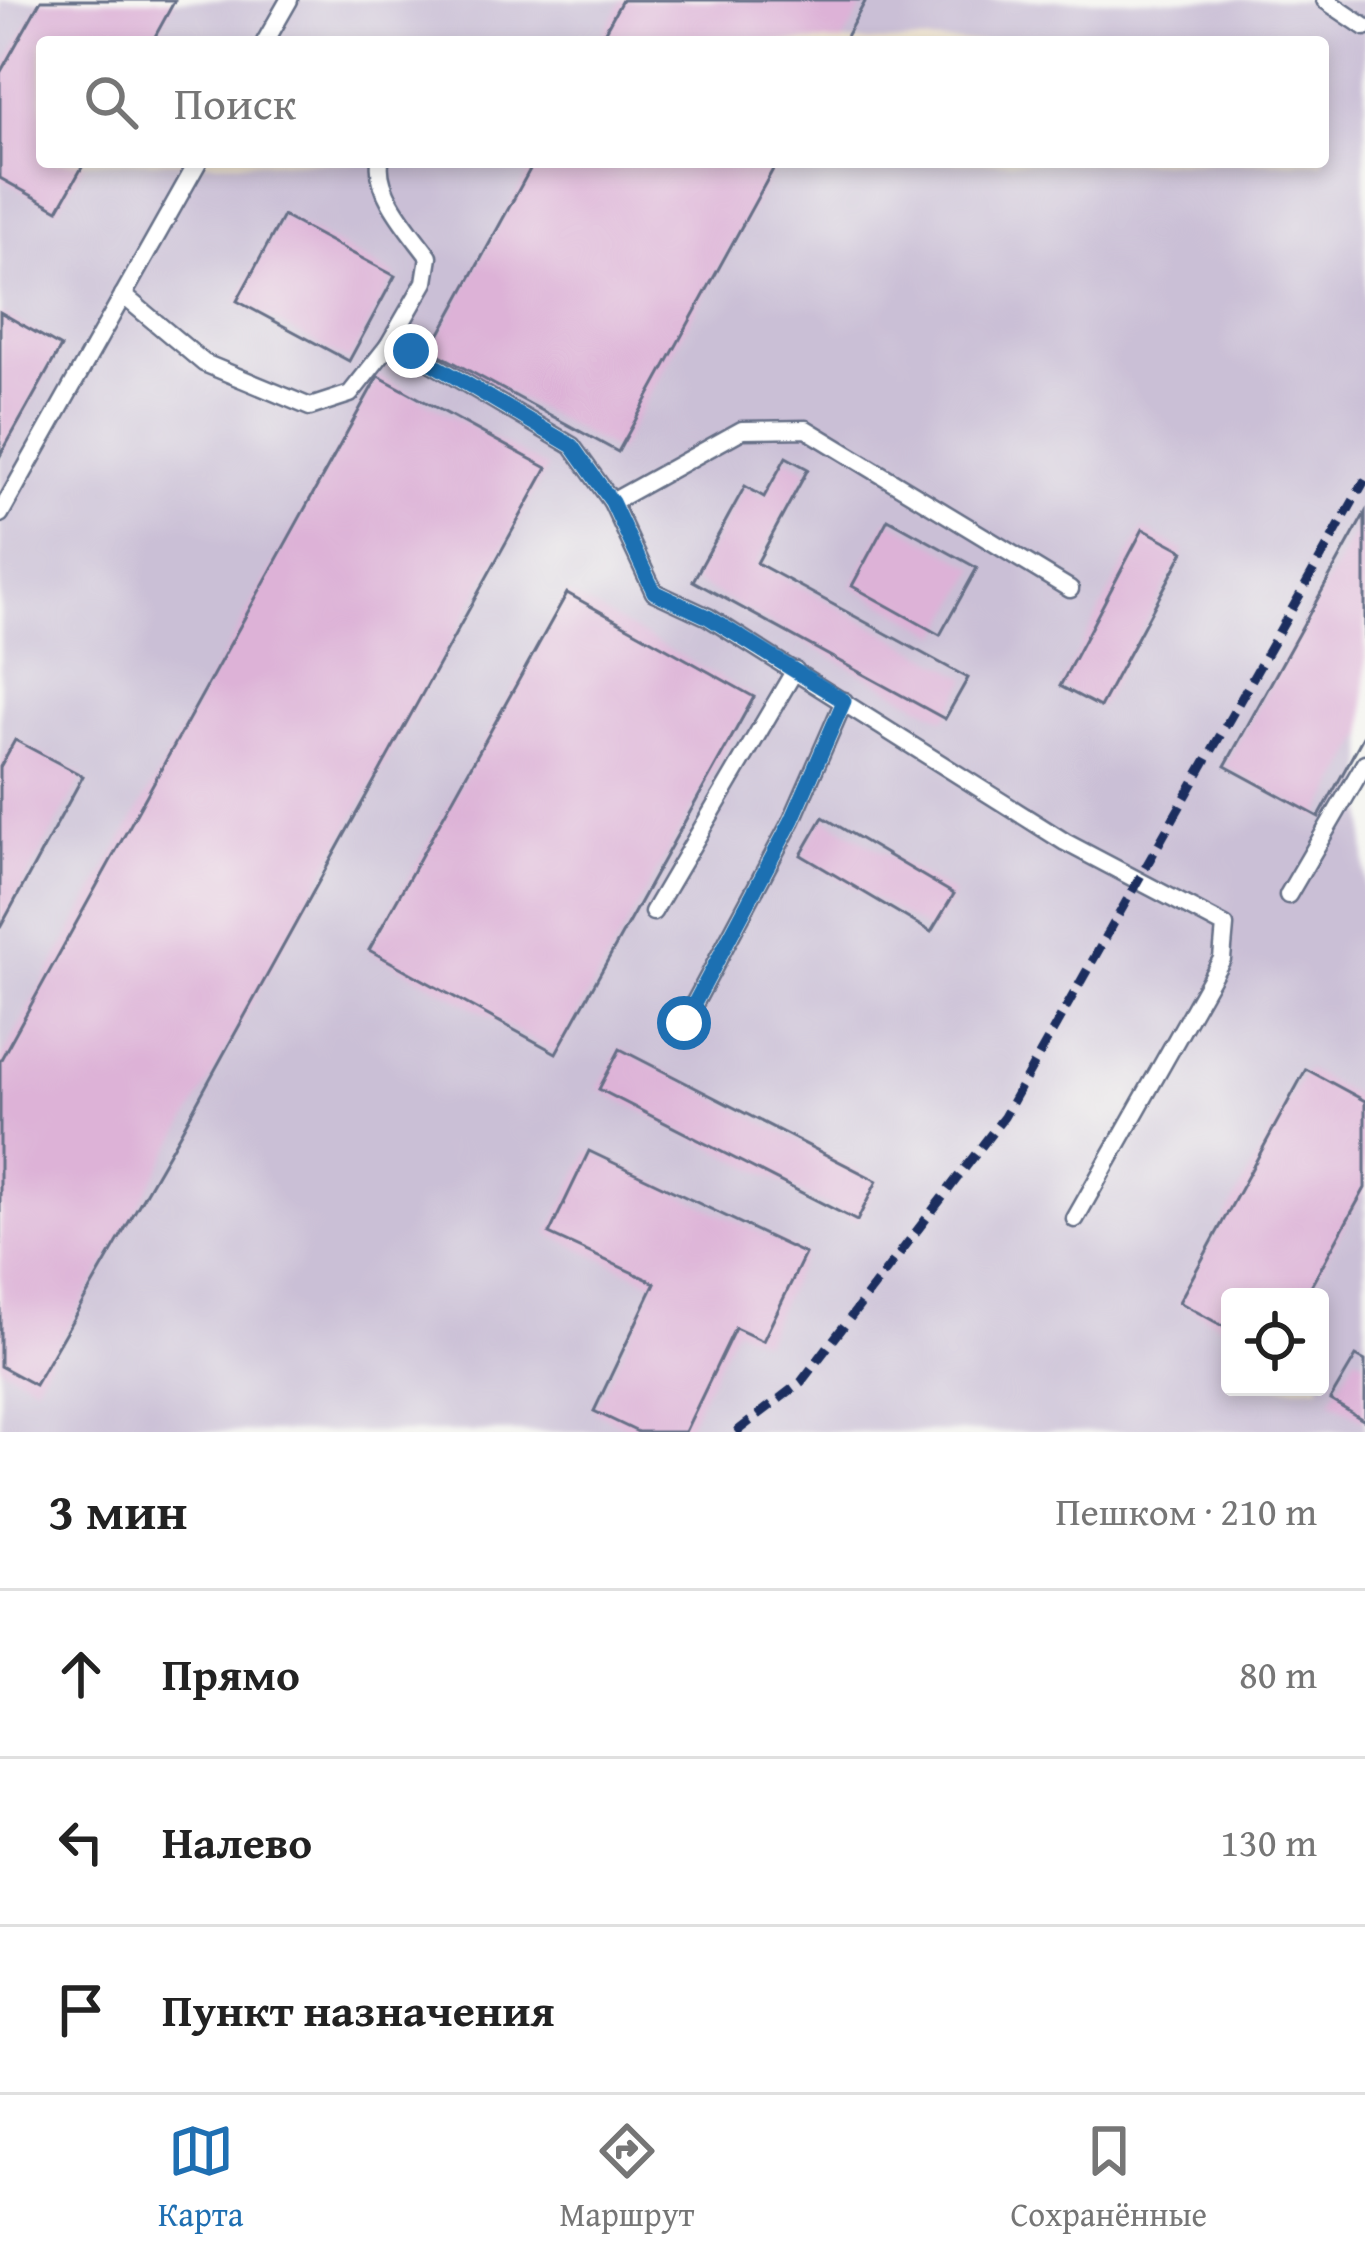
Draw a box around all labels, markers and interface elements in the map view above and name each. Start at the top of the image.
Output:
search box [36,36,1329,168]
icon: search [78,69,144,135]
text: Поиск [174,70,296,135]
route end [384,324,438,378]
route start [657,996,711,1050]
map controls [1221,1288,1329,1396]
button: locate [1221,1288,1329,1396]
text: 3 мин [48,1473,187,1548]
text: Пешком · 210 m [1055,1482,1317,1539]
icon: ahead [48,1641,114,1707]
text: Прямо [162,1641,300,1706]
text: 80 m [1239,1645,1317,1702]
icon: left [48,1809,114,1875]
text: Налево [162,1809,312,1874]
text: 130 m [1220,1813,1317,1870]
icon: arrive [48,1977,114,2043]
text: Пункт назначения [162,1977,555,2042]
tab: Карта [158,2118,243,2238]
tab: Маршрут [559,2118,694,2238]
tab: Сохранённые [1010,2118,1207,2238]

